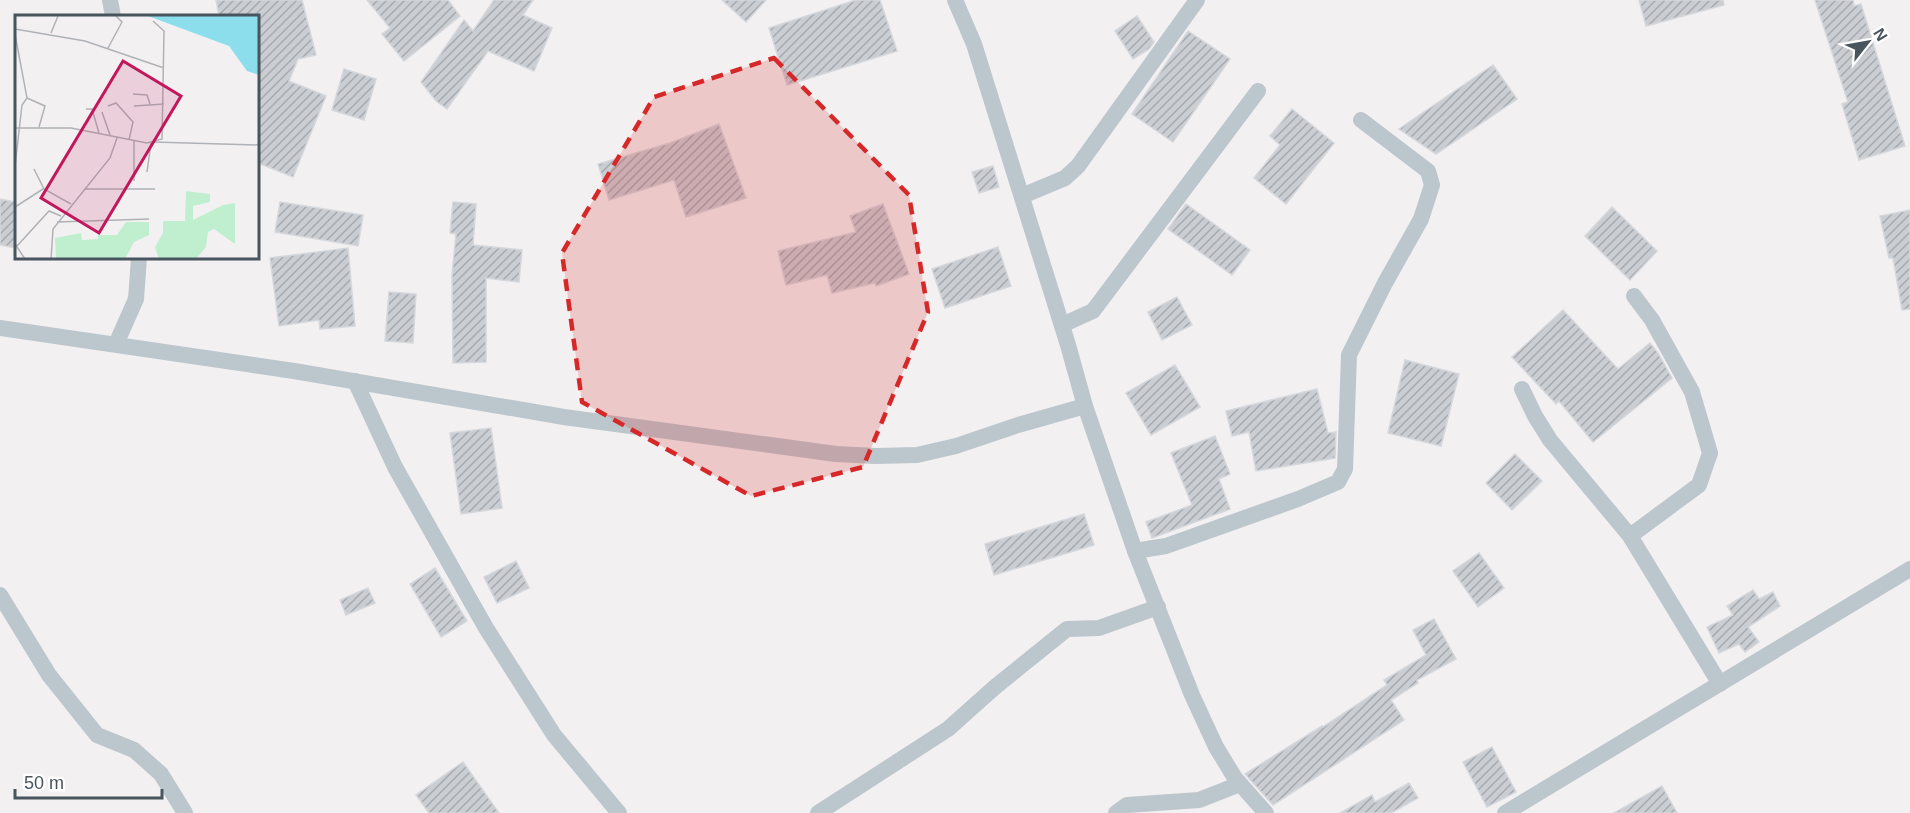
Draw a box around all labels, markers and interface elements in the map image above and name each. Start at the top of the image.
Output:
north arrow [1838,12,1898,72]
inset map [15,15,260,260]
text: N [1870,25,1891,44]
scale bar [15,762,162,800]
text: 50 m [24,773,64,793]

